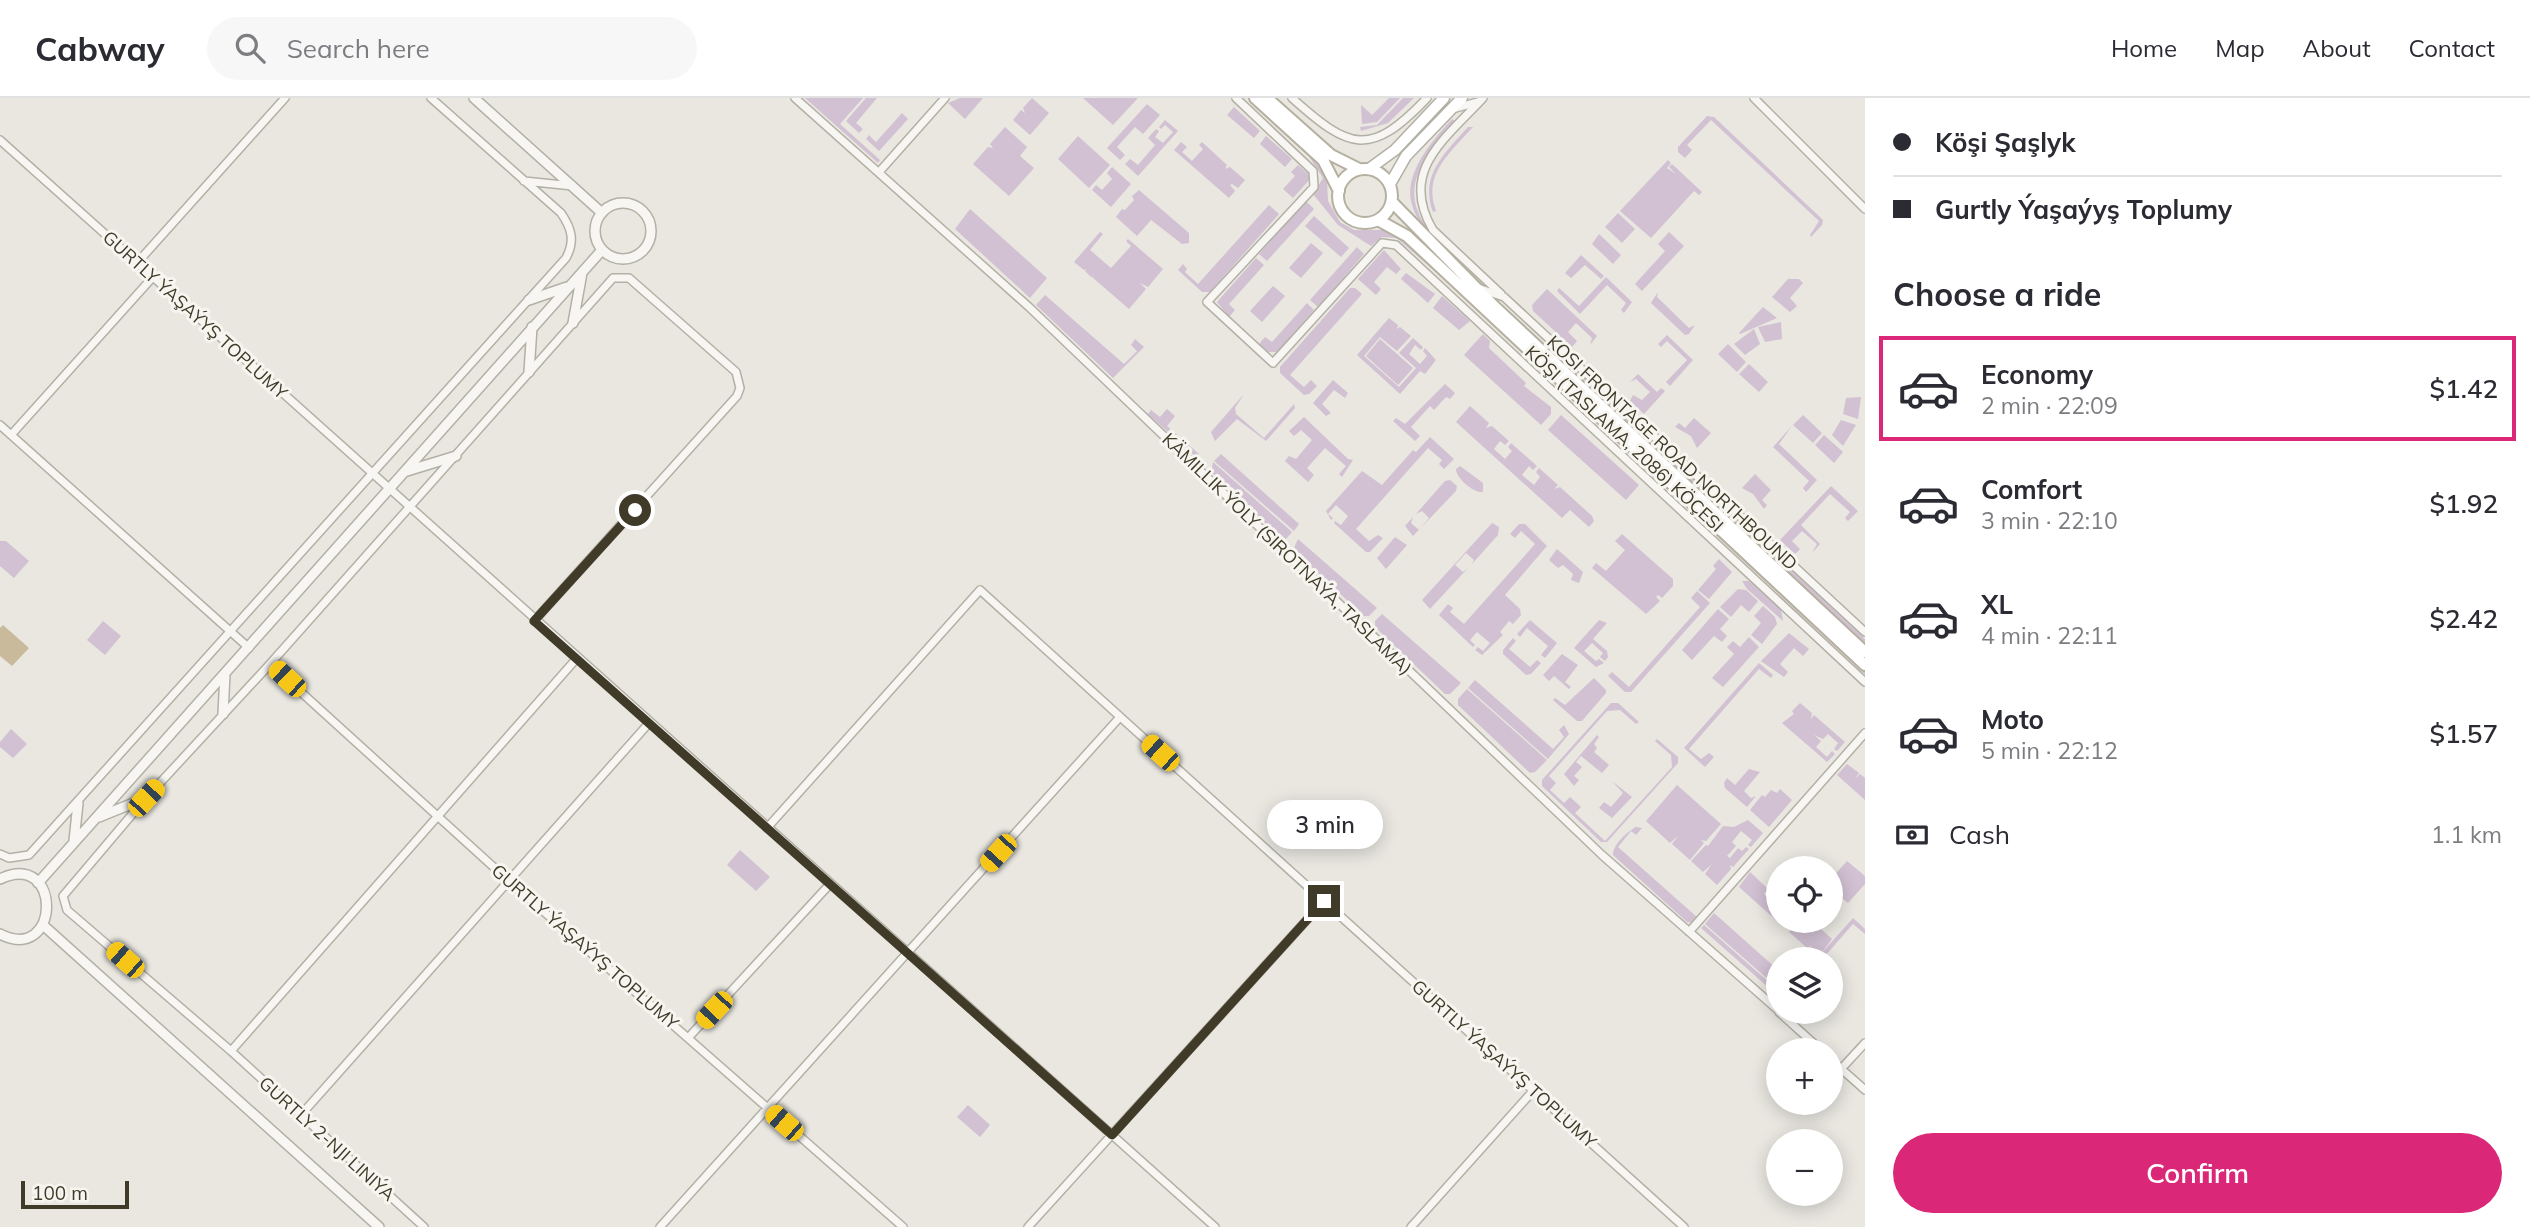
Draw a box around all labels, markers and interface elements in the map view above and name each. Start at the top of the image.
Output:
search box [207,17,697,80]
text: Cabway [35,28,165,69]
icon: search [231,29,269,67]
text: Search here [287,32,430,65]
text: Home [2111,33,2177,63]
text: Map [2215,33,2265,63]
text: About [2303,33,2371,63]
text: Contact [2409,33,2495,63]
text: Köşi Şaşlyk [1935,126,2075,159]
text: Gurtly Ýaşaýyş Toplumy [1935,193,2232,226]
street label: GURTLY ÝAŞAÝYŞ TOPLUMY [98,226,293,404]
text: Choose a ride [1893,274,2101,314]
street label: KOSI FRONTAGE ROAD NORTHBOUND [1542,330,1802,575]
street label: KÖŞI (TASLAMA, 2086) KÖÇESI [1520,340,1728,537]
icon: car [1897,357,1960,420]
text: Economy [1981,358,2093,391]
text: $1.42 [2429,372,2498,405]
text: 2 min · 22:09 [1981,391,2118,420]
street label: KÄMILLIK ÝOLY (SIROTNAÝA, TASLAMA) [1158,428,1417,679]
icon: car [1897,472,1960,535]
text: Comfort [1981,473,2082,506]
text: $1.92 [2429,487,2498,520]
route start [619,494,651,526]
text: 3 min · 22:10 [1981,506,2118,535]
icon: car [1897,587,1960,650]
text: XL [1981,588,2013,621]
text: $2.42 [2429,602,2498,635]
text: 4 min · 22:11 [1981,621,2118,650]
car [265,657,310,701]
icon: car [1897,702,1960,765]
text: Moto [1981,703,2044,736]
text: $1.57 [2429,717,2498,750]
car [1138,731,1183,775]
text: 5 min · 22:12 [1981,736,2118,765]
car [124,775,169,821]
callout: 3 min [1266,800,1382,848]
text: 3 min [1295,810,1355,839]
icon: cash [1893,816,1931,854]
text: Cash [1949,818,2010,851]
text: 1.1 km [2431,820,2502,849]
car [977,830,1020,876]
map controls [1766,856,1843,1206]
button: locate [1766,856,1843,933]
street label: GURTLY ÝAŞAÝYŞ TOPLUMY [487,859,684,1035]
route end [1308,885,1340,917]
car [103,938,148,982]
button: layers [1766,947,1843,1024]
street label: GURTLY ÝAŞAÝYŞ TOPLUMY [1407,975,1602,1153]
car [692,987,737,1033]
button: + [1766,1038,1843,1115]
street label: GURTLY 2-NJI LINIÝA [254,1071,400,1206]
car [762,1101,807,1145]
button: − [1766,1129,1843,1206]
button: Confirm [1893,1133,2502,1213]
scale bar [21,1178,130,1210]
text: 100 m [32,1181,88,1205]

